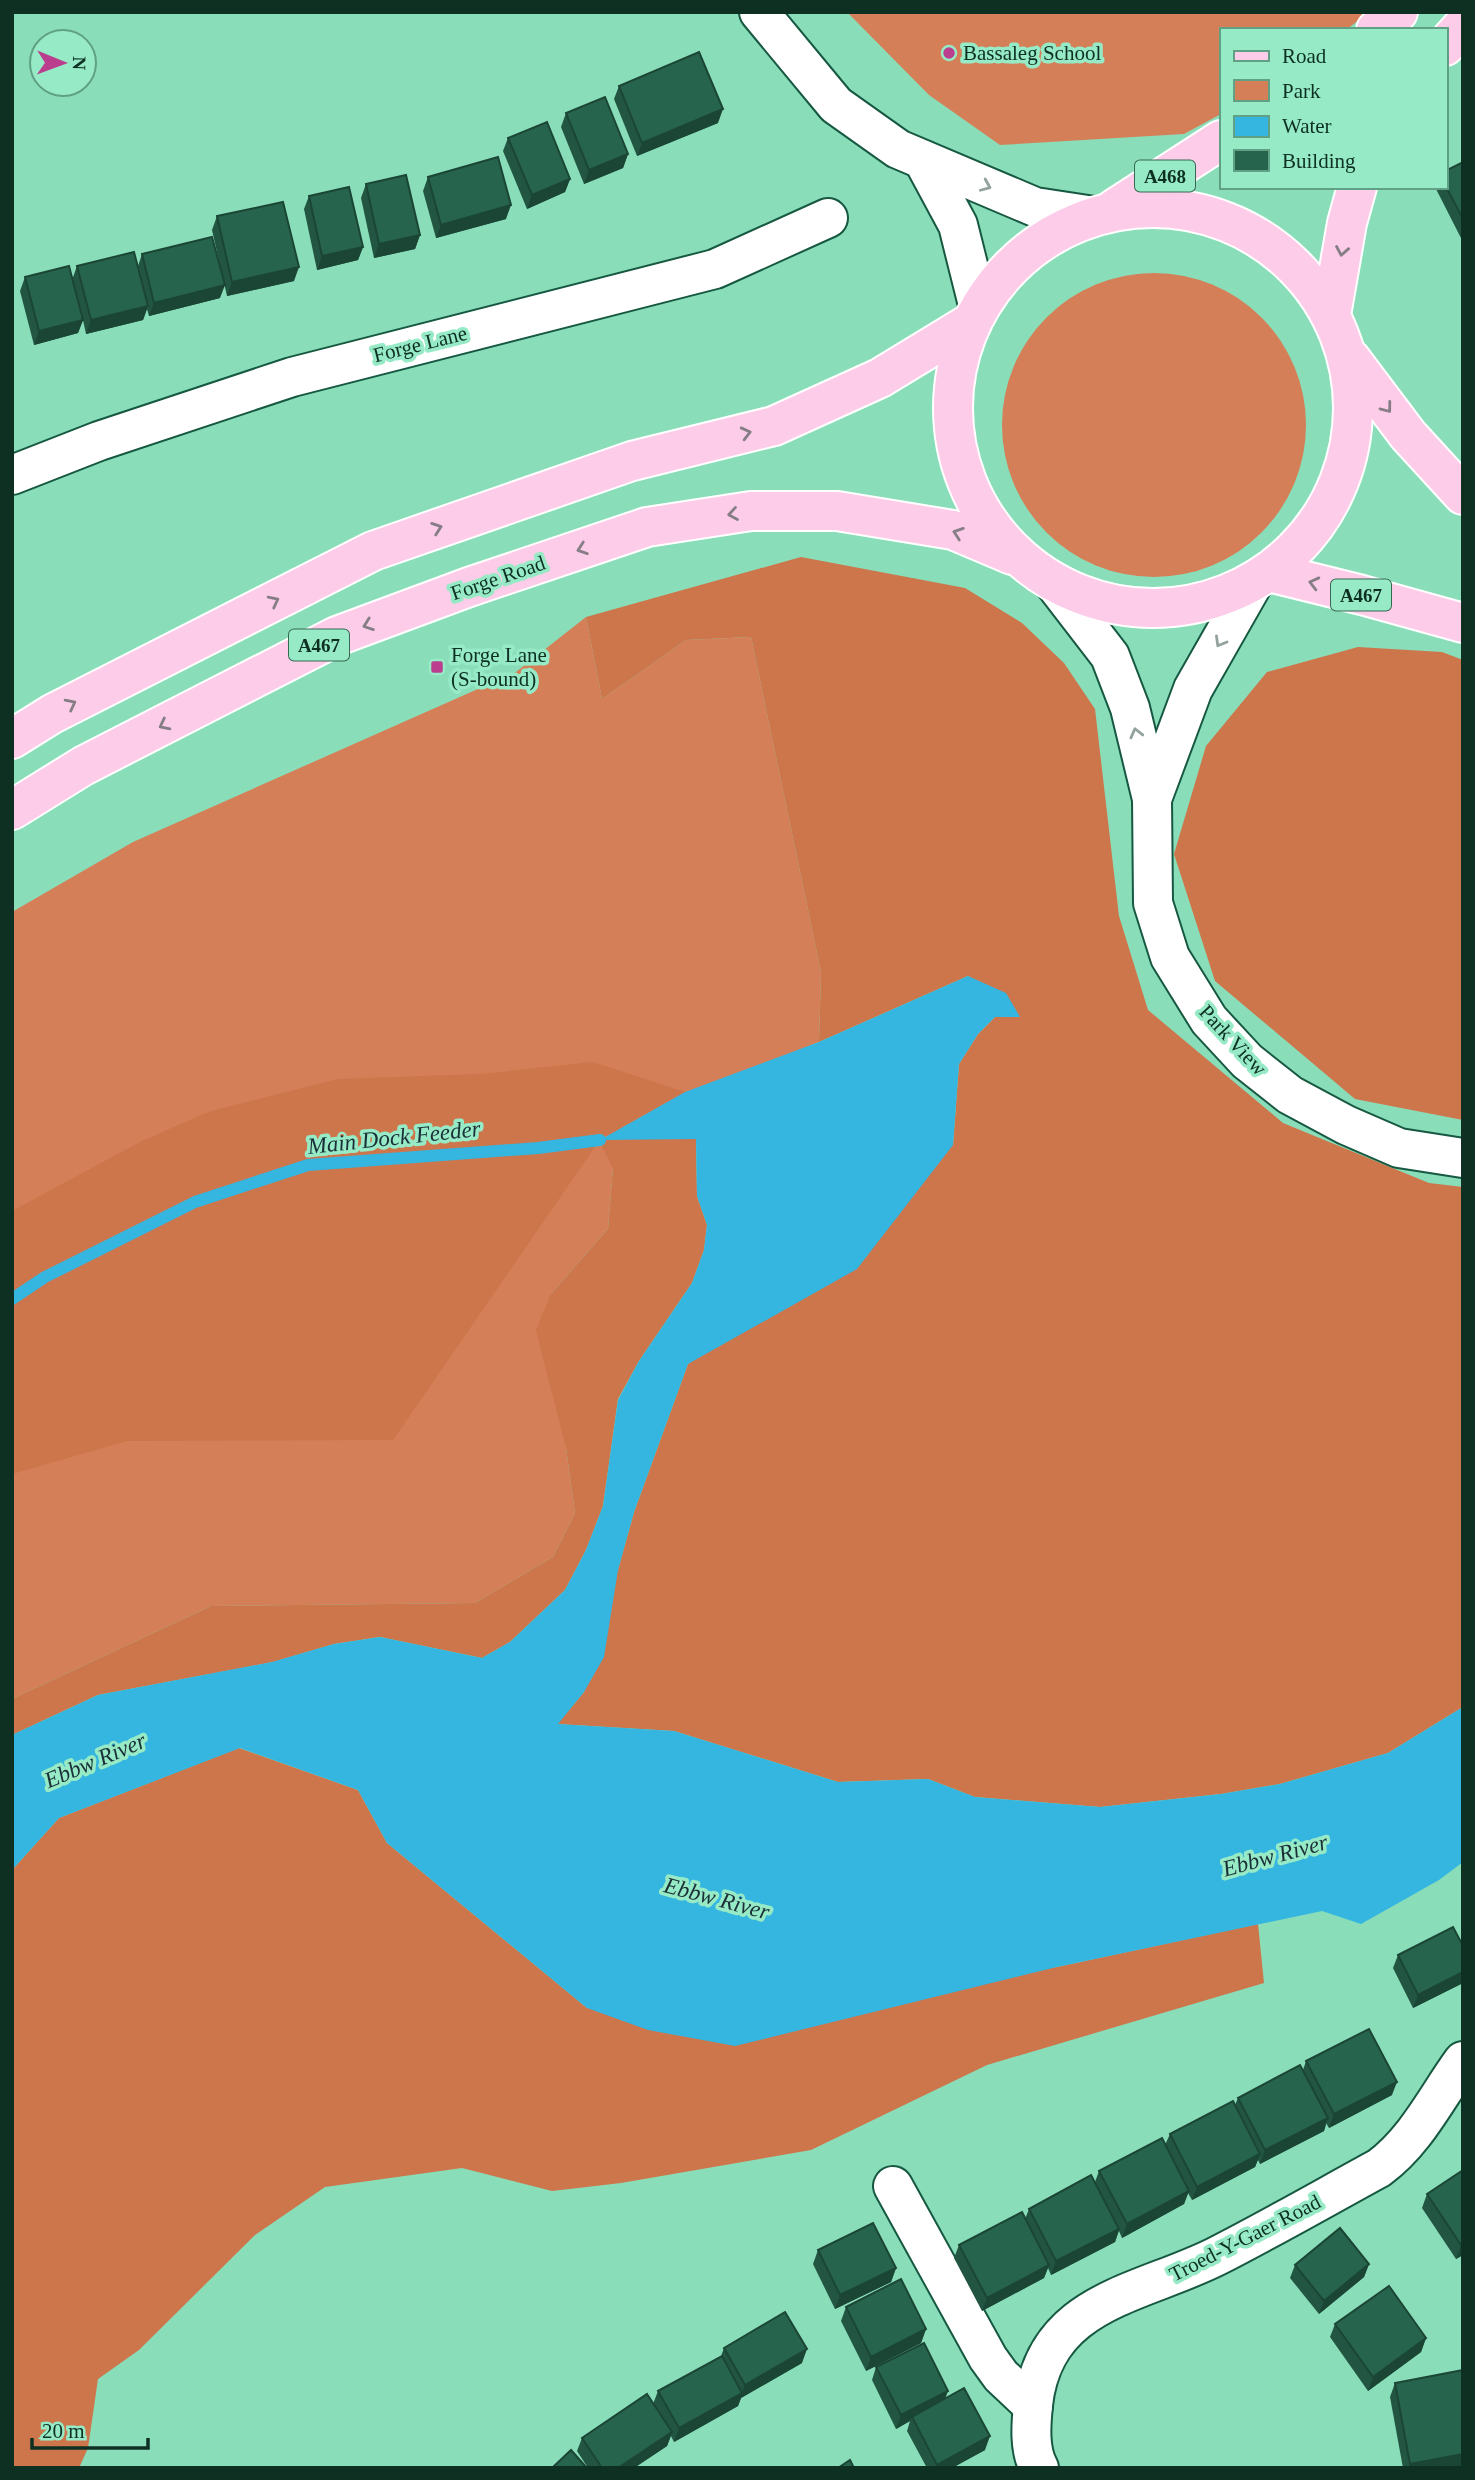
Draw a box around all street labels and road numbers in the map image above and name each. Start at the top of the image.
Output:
road number: A468 [1135,160,1195,192]
street label: Forge Lane [371,321,469,367]
street label: Forge Road [448,551,549,605]
road number: A467 [1331,580,1391,610]
road number: A467 [289,630,349,660]
street label: Park View [1194,1000,1272,1081]
street label: Troed-Y-Gaer Road [1165,2189,1325,2287]

